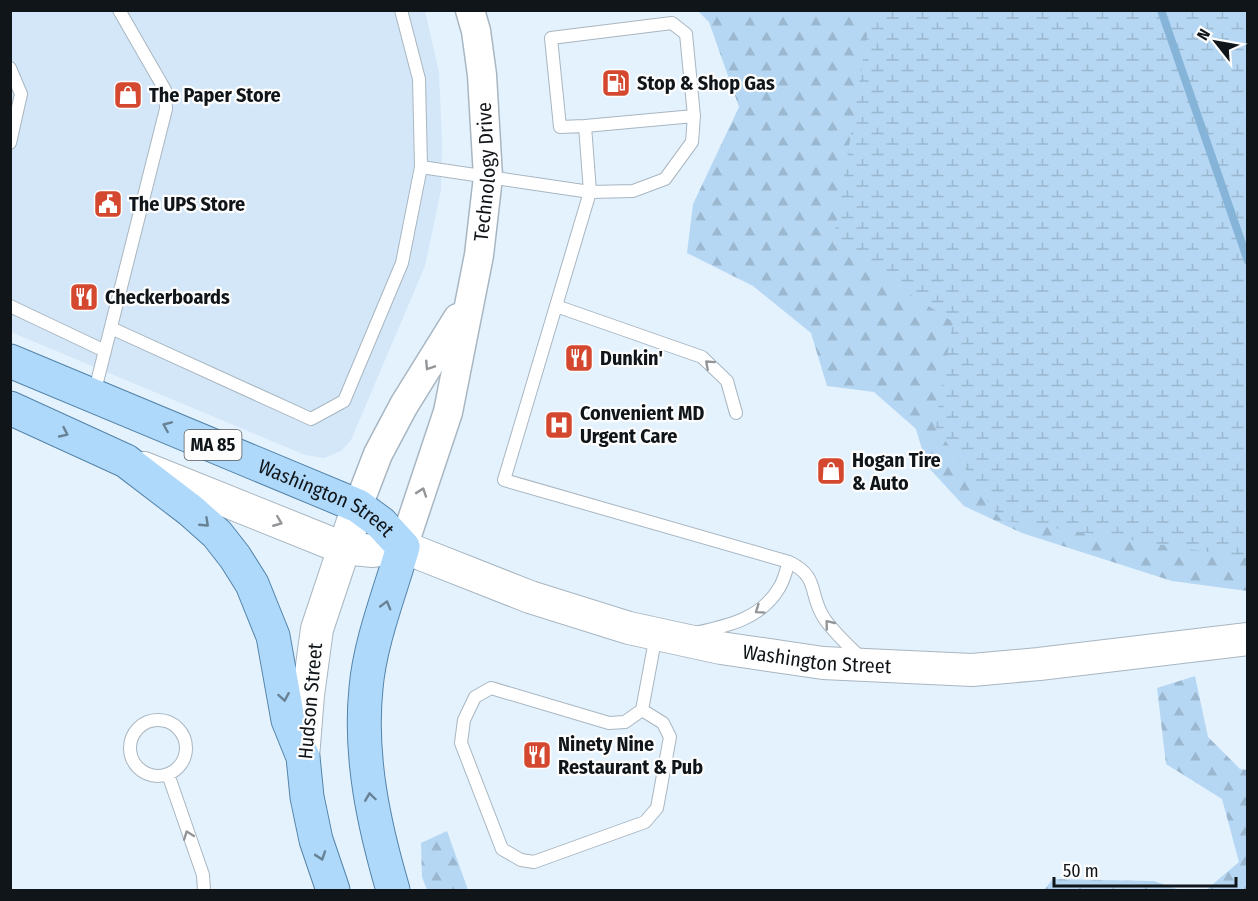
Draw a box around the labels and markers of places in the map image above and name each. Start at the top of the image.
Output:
fuel station icon: Stop & Shop Gas [600,67,632,99]
place label: Stop & Shop Gas [637,71,775,95]
shop icon: The Paper Store [112,79,144,111]
place label: The Paper Store [149,83,281,107]
public building icon: The UPS Store [92,188,124,220]
place label: The UPS Store [129,192,245,216]
restaurant icon: Checkerboards [68,281,100,313]
place label: Checkerboards [105,285,230,309]
restaurant icon: Dunkin' [563,342,595,374]
place label: Dunkin' [600,346,663,370]
place label: Convenient MD Urgent Care [580,401,704,448]
hospital icon: Convenient MD Urgent Care [543,409,575,441]
place label: Hogan Tire & Auto [852,448,941,495]
shop icon: Hogan Tire & Auto [815,455,847,487]
place label: Ninety Nine Restaurant & Pub [558,732,703,779]
restaurant icon: Ninety Nine Restaurant & Pub [521,739,553,771]

